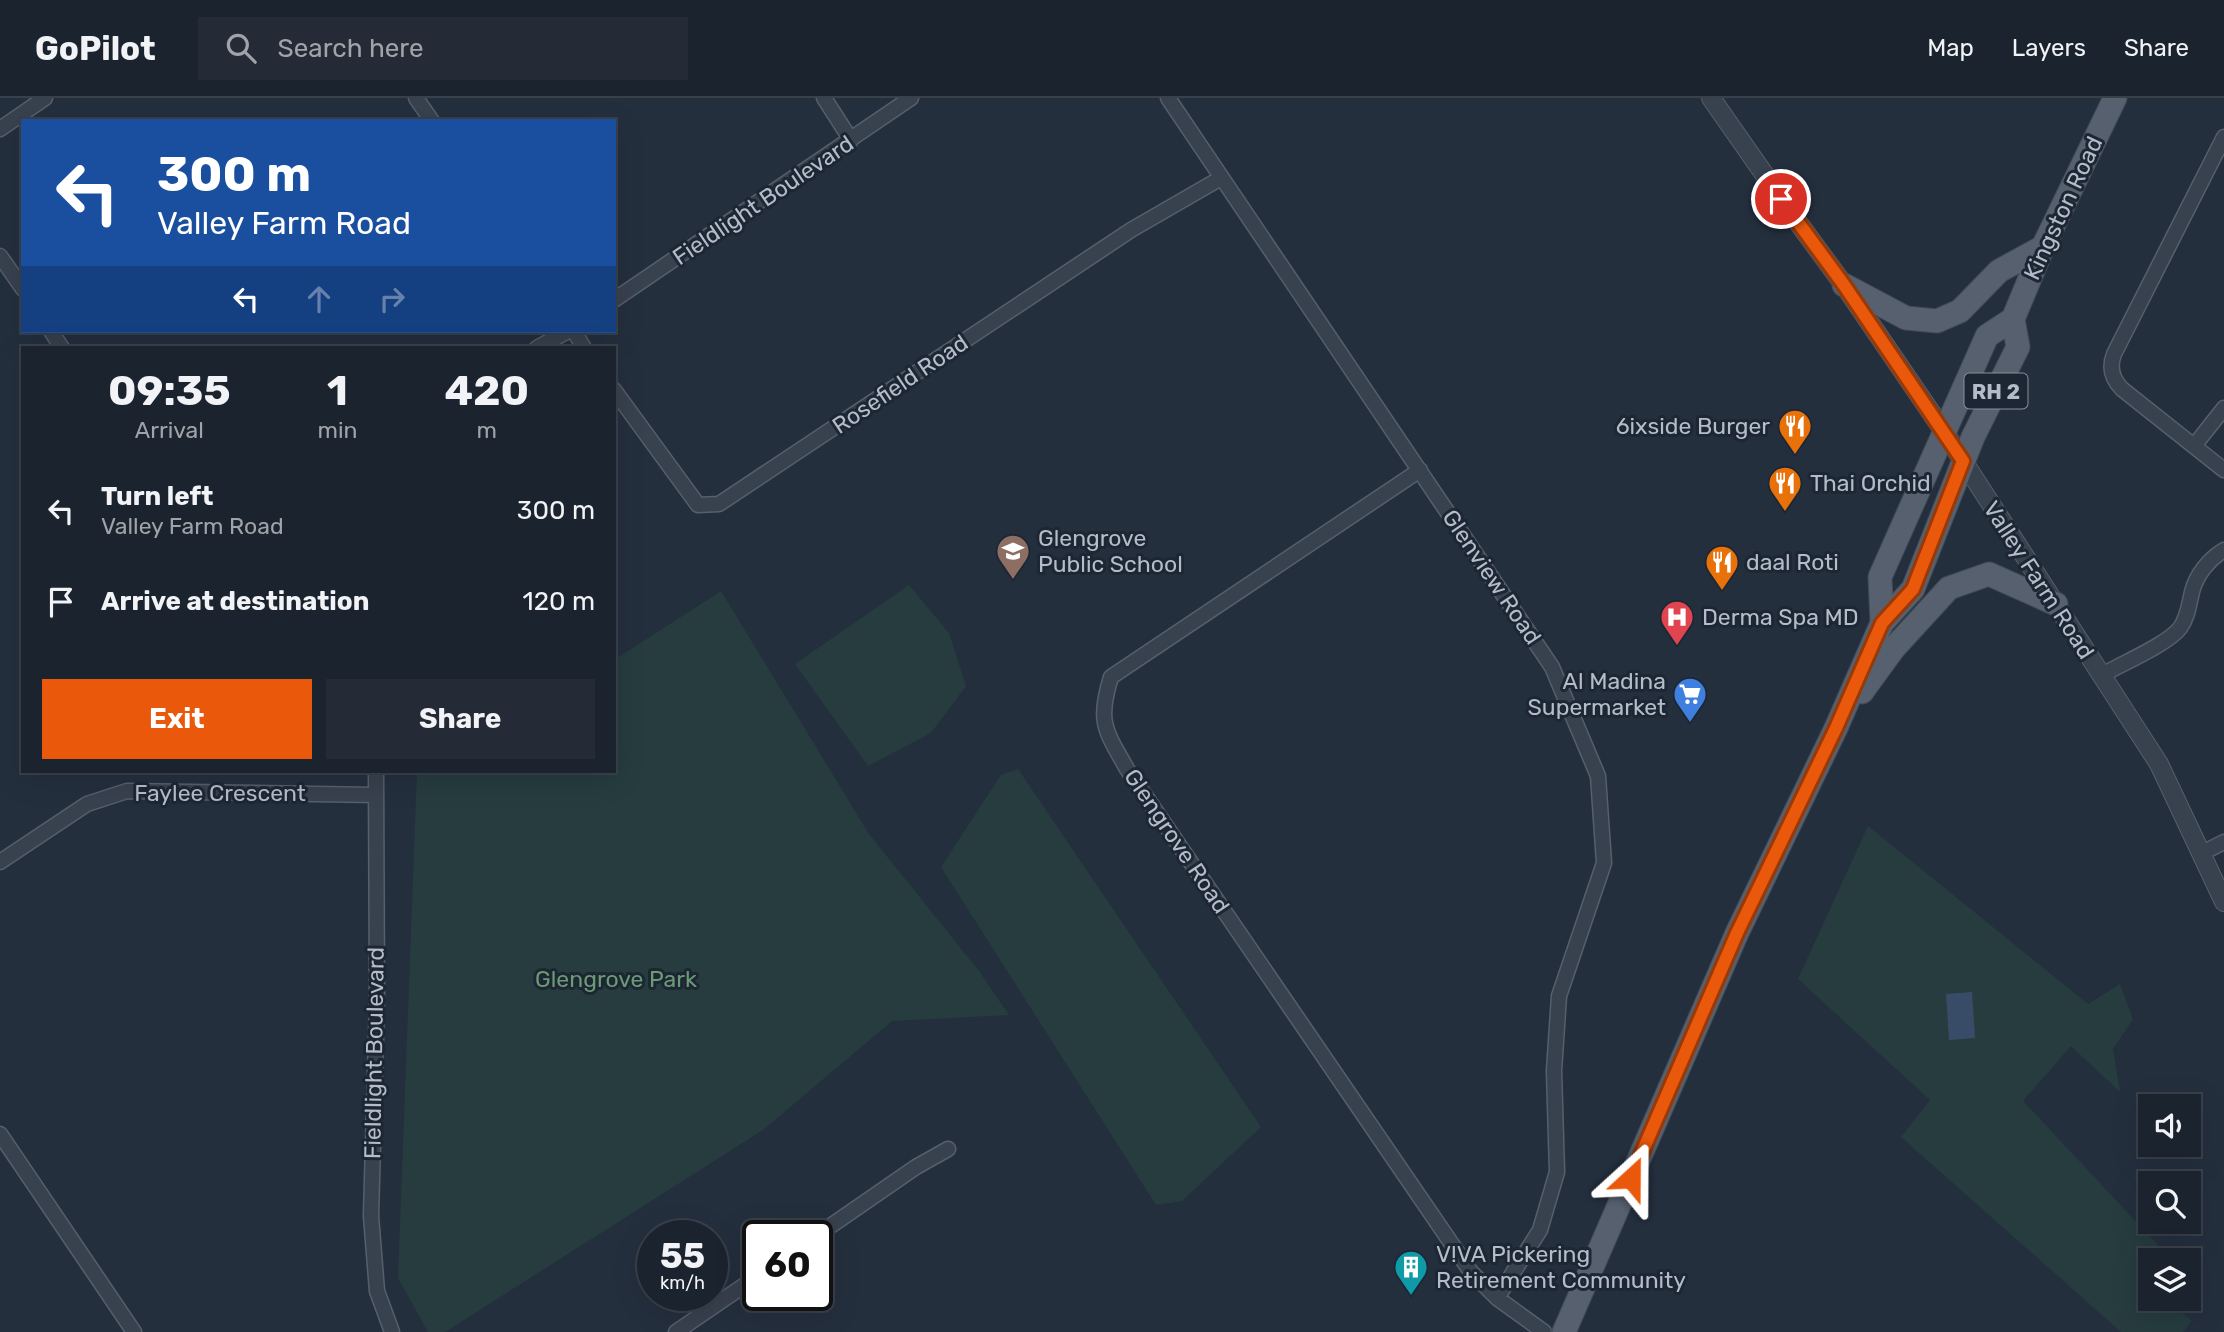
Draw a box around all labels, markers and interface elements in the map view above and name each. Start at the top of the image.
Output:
search box [198,17,688,80]
text: GoPilot [35,29,156,68]
icon: search [222,29,260,67]
text: Search here [278,33,423,64]
text: Map [1927,34,1974,62]
text: Layers [2012,34,2086,62]
text: Share [2124,34,2189,62]
street label: Fieldlight Boulevard [667,129,859,271]
street label: Kingston Road [2018,132,2108,284]
text: 300 m [157,145,311,203]
icon: left [42,147,133,238]
pin [1751,169,1811,229]
icon: arrive [1762,180,1800,218]
text: Valley Farm Road [157,204,411,242]
icon: left [227,280,265,318]
icon: ahead [300,280,338,318]
icon: right [373,280,411,318]
street label: Rosefield Road [827,328,973,440]
text: 09:35 [108,366,231,416]
text: 1 [327,366,348,416]
text: 420 [444,366,529,416]
road number: RH 2 [1965,374,2028,408]
restaurant icon: 6ixside Burger [1776,407,1814,456]
place label: 6ixside Burger [1616,412,1770,440]
text: Arrival [135,416,204,444]
text: min [318,416,357,444]
text: m [477,416,497,444]
restaurant icon: Thai Orchid [1766,464,1804,513]
place label: Thai Orchid [1810,469,1931,497]
text: Turn left [101,481,213,512]
icon: left [42,492,80,530]
text: 300 m [517,495,595,526]
street label: Valley Farm Road [1978,496,2100,664]
street label: Glenview Road [1437,504,1547,650]
text: Valley Farm Road [101,512,284,540]
place label: Glengrove Public School [1038,524,1183,578]
school or university icon: Glengrove Public School [994,532,1032,581]
restaurant icon: daal Roti [1703,543,1741,592]
place label: daal Roti [1746,548,1839,576]
icon: arrive [42,583,80,621]
text: Arrive at destination [101,586,369,617]
text: 120 m [523,586,595,617]
hospital icon: Derma Spa MD [1658,598,1696,647]
place label: Derma Spa MD [1702,603,1859,631]
place label: Al Madina Supermarket [1528,667,1666,721]
supermarket icon: Al Madina Supermarket [1671,675,1709,724]
button: Exit [42,679,312,759]
button: Share [326,679,595,759]
street label: Glengrove Road [1118,763,1236,919]
street label: Faylee Crescent [134,779,306,807]
street label: Fieldlight Boulevard [358,947,390,1159]
park label: Glengrove Park [535,965,697,993]
map controls [2138,1094,2201,1311]
button: sound [2138,1094,2201,1157]
position arrow [1594,1141,1668,1215]
button: search [2138,1171,2201,1234]
speed limit sign: 60 [742,1220,833,1311]
text: 55 [660,1235,705,1277]
place label: V!VA Pickering Retirement Community [1436,1240,1686,1294]
building icon: V!VA Pickering Retirement Community [1392,1248,1430,1297]
button: layers [2138,1248,2201,1311]
text: km/h [660,1272,705,1294]

